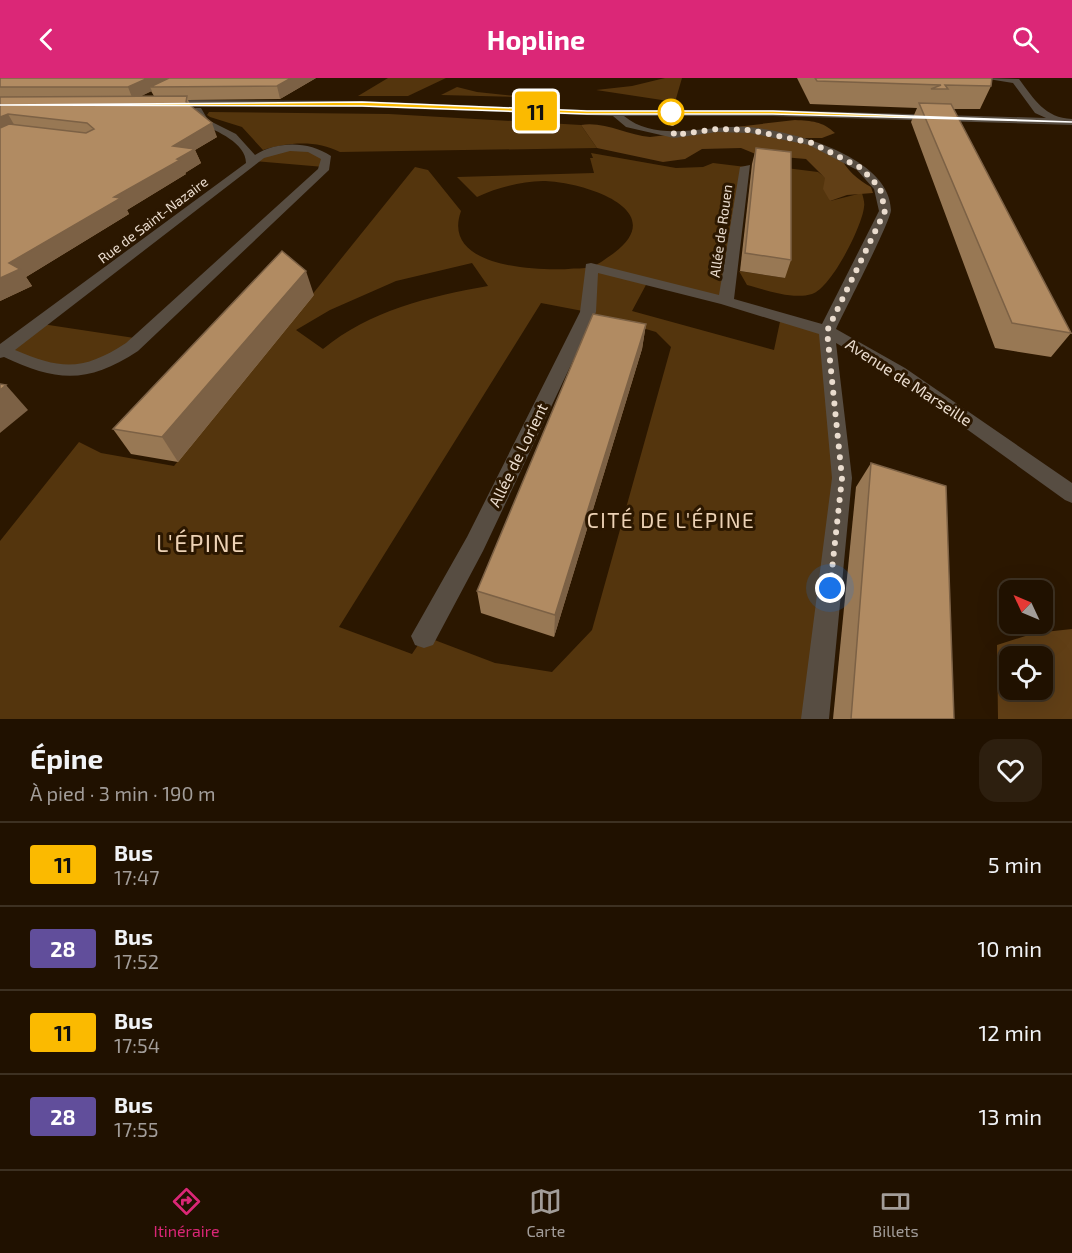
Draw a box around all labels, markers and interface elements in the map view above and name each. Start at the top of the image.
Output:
icon: back [30,23,63,56]
text: Hopline [487,23,585,55]
icon: search [1009,23,1042,56]
line badge: 11 [509,92,563,130]
text: 11 [527,99,545,124]
unlabelled marker [658,99,684,125]
street label: Rue de Saint-Nazaire [94,173,211,267]
street label: Allée de Rouen [706,183,735,279]
street label: Avenue de Marseille [843,334,976,429]
street label: Allée de Lorient [484,400,551,510]
district label: CITÉ DE L'ÉPINE [587,507,755,532]
district label: L'ÉPINE [156,528,246,557]
your location [815,573,845,603]
north arrow [999,580,1053,634]
map controls [999,580,1053,700]
button: locate [999,646,1053,700]
button: heart [979,739,1042,802]
text: Épine [30,741,103,775]
text: À pied · 3 min · 190 m [30,781,216,805]
text: Bus [114,839,153,865]
text: 5 min [988,851,1042,877]
text: 11 [54,852,72,877]
text: 17:47 [114,865,159,889]
text: Bus [114,923,153,949]
text: 10 min [978,935,1042,961]
text: 28 [50,936,76,961]
text: 17:52 [114,949,159,973]
text: Bus [114,1007,153,1033]
text: 12 min [978,1019,1042,1045]
text: 11 [54,1020,72,1045]
text: 17:54 [114,1033,160,1057]
text: Bus [114,1091,153,1117]
text: 13 min [979,1103,1042,1129]
text: 28 [50,1104,76,1129]
text: 17:55 [114,1117,158,1141]
tab: Itinéraire [153,1185,220,1240]
tab: Carte [526,1185,565,1240]
tab: Billets [872,1185,919,1240]

